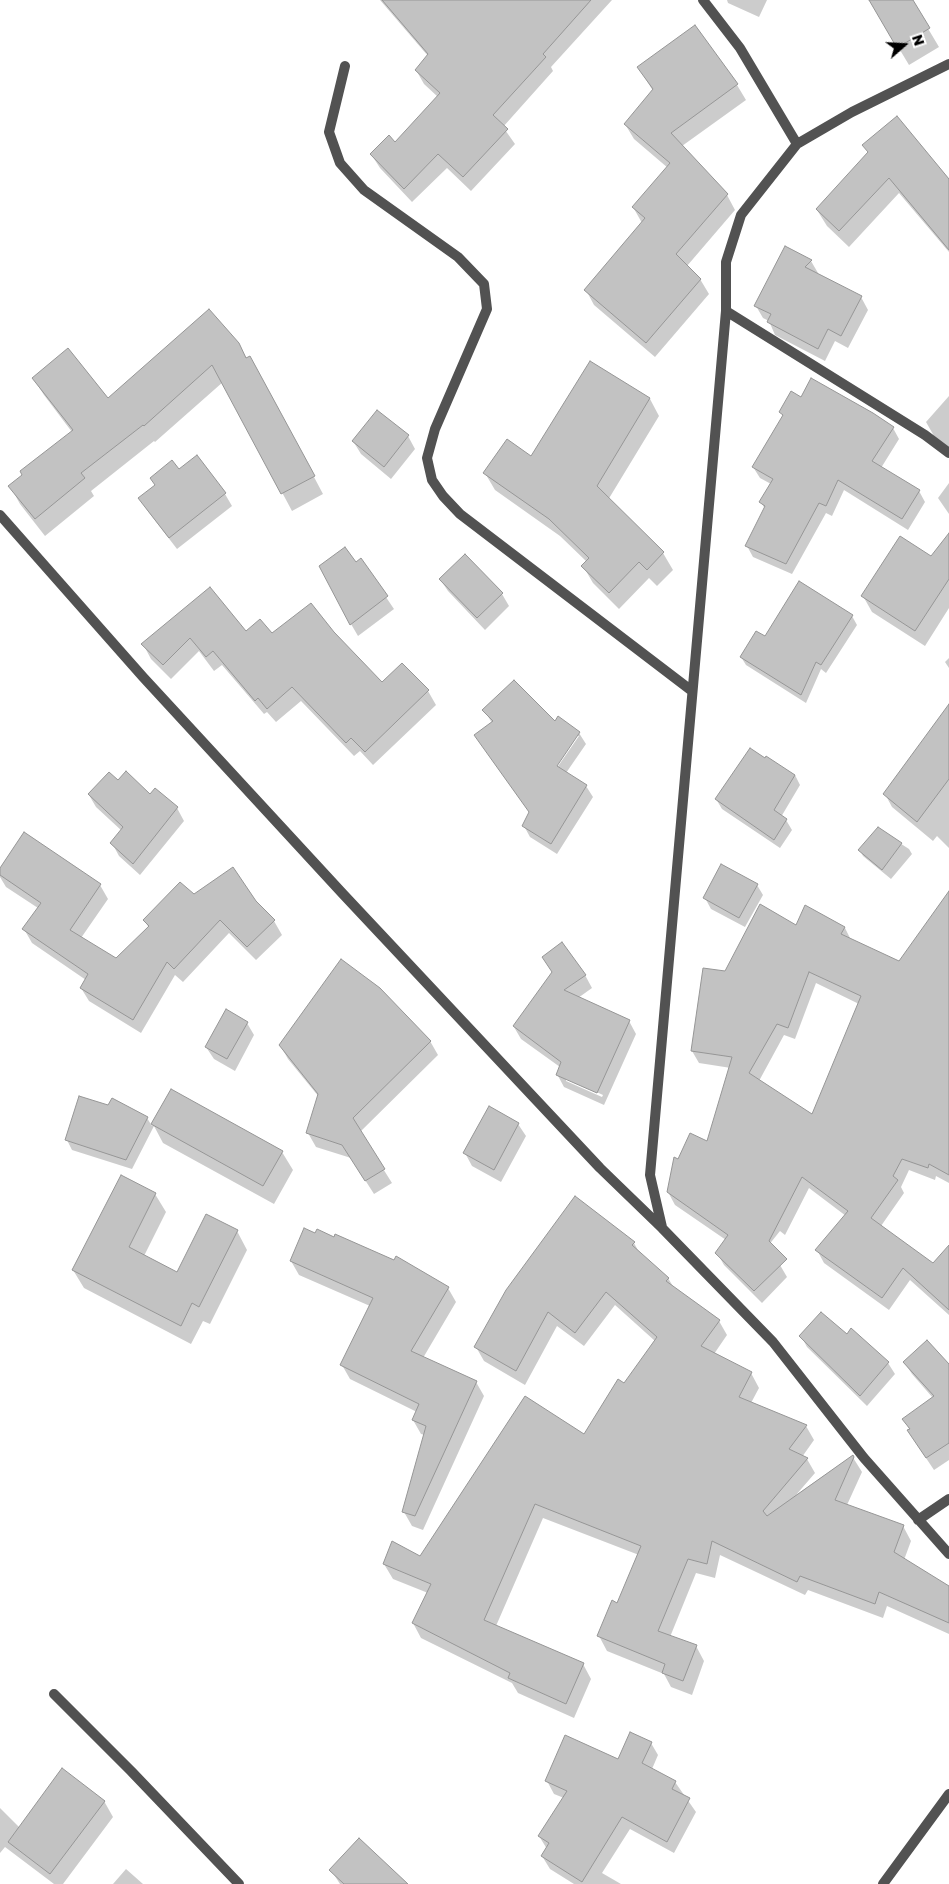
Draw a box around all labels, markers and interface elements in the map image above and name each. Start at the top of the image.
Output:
north arrow [879,20,929,70]
text: N [909,32,928,48]

